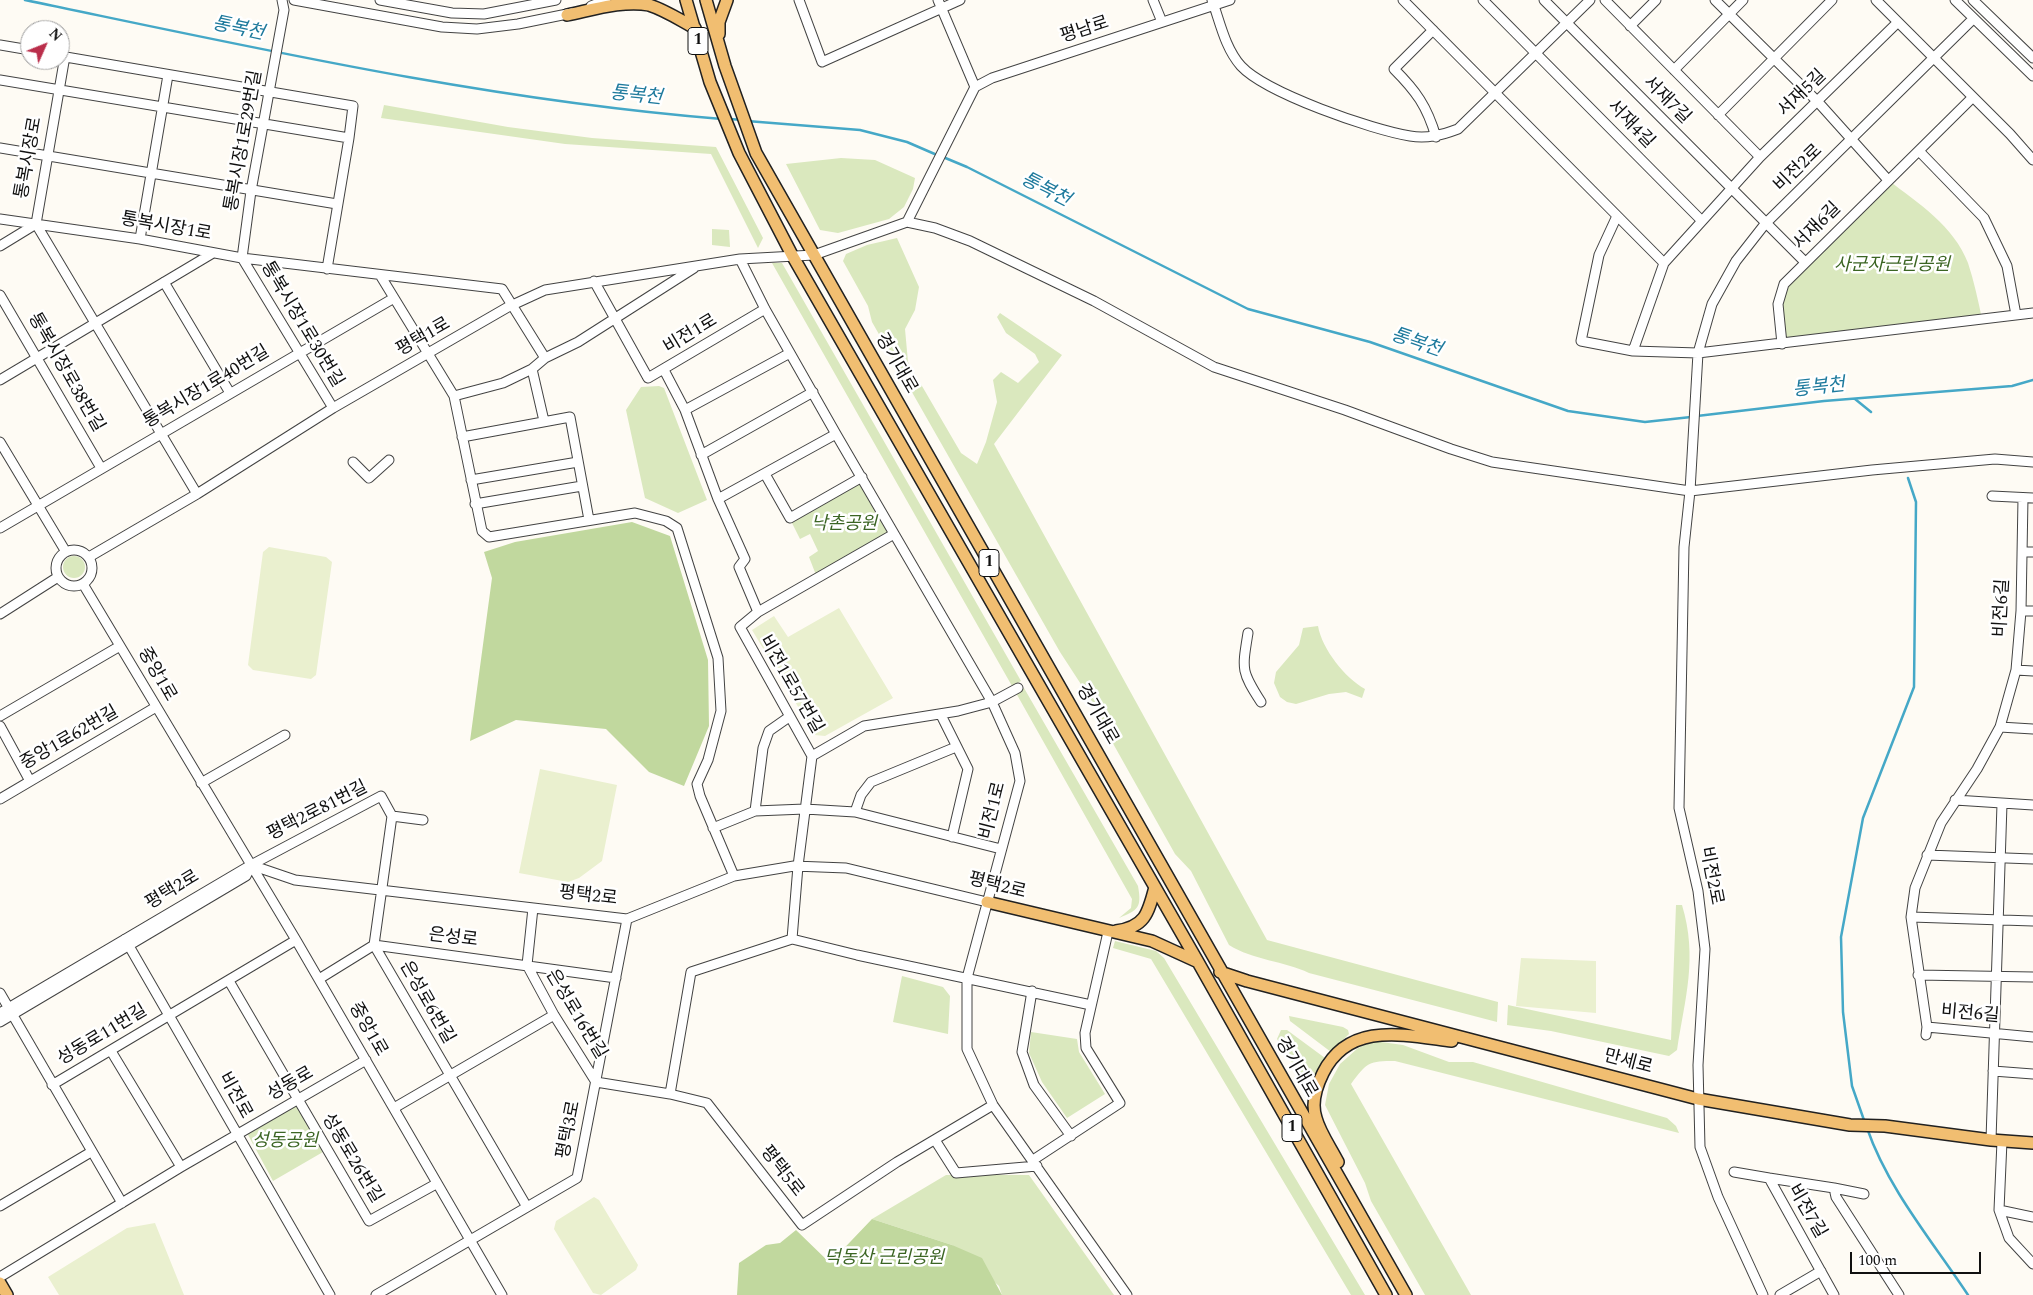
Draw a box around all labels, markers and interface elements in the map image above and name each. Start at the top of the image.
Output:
water label: 통복천 [210,13,266,47]
street label: 평남로 [1058,13,1112,49]
north arrow [20,20,70,70]
text: N [44,24,67,46]
road number: 1 [688,27,708,54]
street label: 서재5길 [1774,66,1832,122]
street label: 통복시장1로29번길 [222,69,268,213]
street label: 서재7길 [1638,73,1694,129]
water label: 통복천 [609,83,663,111]
street label: 서재4길 [1602,96,1658,154]
street label: 통복시장로 [12,115,48,201]
street label: 비전2로 [1770,141,1828,197]
water label: 통복천 [1016,169,1074,213]
street label: 서재6길 [1790,199,1846,255]
street label: 통복시장1로 [119,209,213,247]
park label: 사군자근린공원 [1834,255,1950,277]
street label: 통복시장1로30번길 [255,258,347,392]
street label: 통복시장로38번길 [22,310,108,436]
street label: 비전1로 [660,311,722,359]
street label: 평택1로 [393,314,455,362]
water label: 통복천 [1387,325,1445,363]
street label: 경기대로 [869,330,921,398]
street label: 통복시장1로40번길 [140,342,274,434]
water label: 통복천 [1792,375,1846,403]
park label: 낙촌공원 [811,514,877,536]
road number: 1 [979,550,999,576]
street label: 비전6길 [1991,578,2015,638]
street label: 비전1로57번길 [753,632,827,738]
street label: 중앙1로 [132,644,180,706]
street label: 경기대로 [1070,681,1122,749]
street label: 중앙1로62번길 [17,702,123,776]
street label: 평택2로81번길 [264,777,372,847]
street label: 비전1로 [976,780,1012,842]
street label: 비전2로 [1694,845,1726,907]
street label: 평택2로 [142,867,204,915]
street label: 평택2로 [966,869,1028,905]
street label: 평택2로 [558,883,618,911]
street label: 은성로 [427,925,479,953]
street label: 은성로6번길 [394,958,458,1048]
street label: 은성로16번길 [540,966,610,1064]
street label: 중앙1로 [343,999,391,1061]
street label: 성동로11번길 [54,1001,152,1071]
street label: 비전6길 [1940,1002,2000,1028]
street label: 경기대로 [1269,1034,1321,1102]
street label: 만세로 [1601,1046,1655,1080]
street label: 성동로 [264,1063,318,1107]
street label: 비전로 [213,1069,255,1123]
street label: 평택3로 [554,1099,586,1161]
street label: 성동로26번길 [316,1110,386,1208]
road number: 1 [1282,1114,1302,1142]
park label: 성동공원 [252,1131,318,1153]
street label: 평택5로 [754,1142,808,1202]
street label: 비전7길 [1782,1181,1830,1243]
scale bar [1853,1242,1984,1274]
park label: 덕동산 근린공원 [824,1248,944,1270]
text: 100 m [1858,1249,1897,1272]

